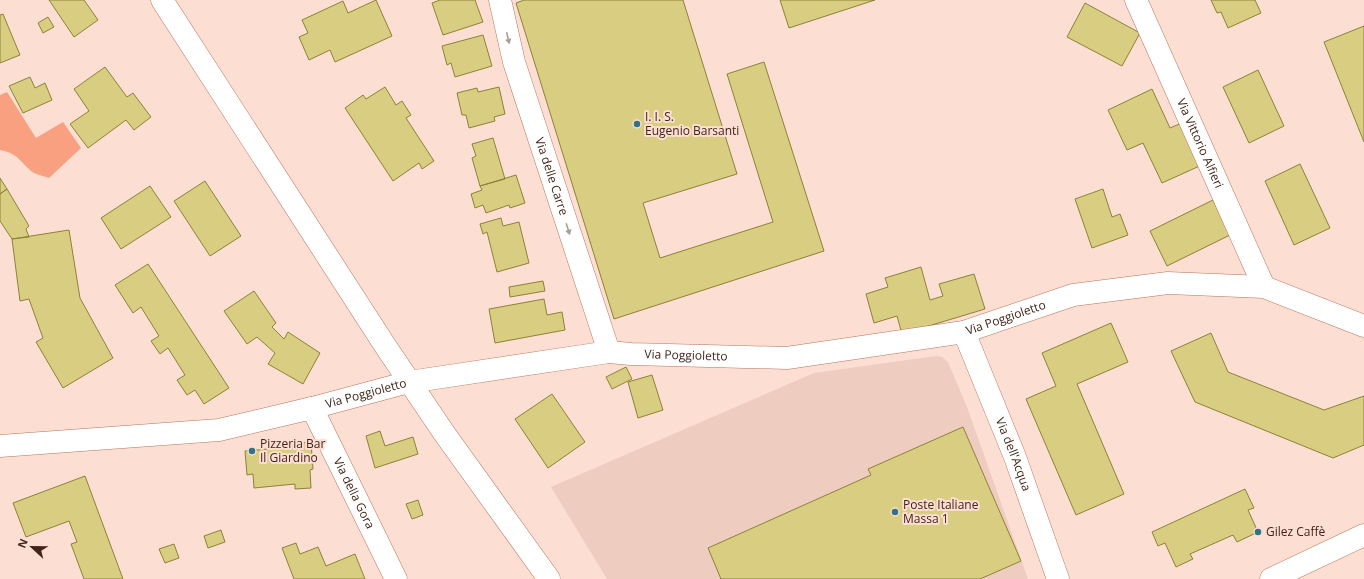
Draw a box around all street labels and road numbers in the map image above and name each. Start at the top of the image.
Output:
street label: Via Vittorio Alfieri [1173,96,1228,191]
street label: Via delle Carre [531,135,573,218]
street label: Via Poggioletto [963,296,1048,339]
street label: Via Poggioletto [644,345,728,364]
street label: Via Poggioletto [323,374,408,412]
street label: Via dell'Acqua [992,415,1035,493]
street label: Via della Gora [330,455,379,532]

